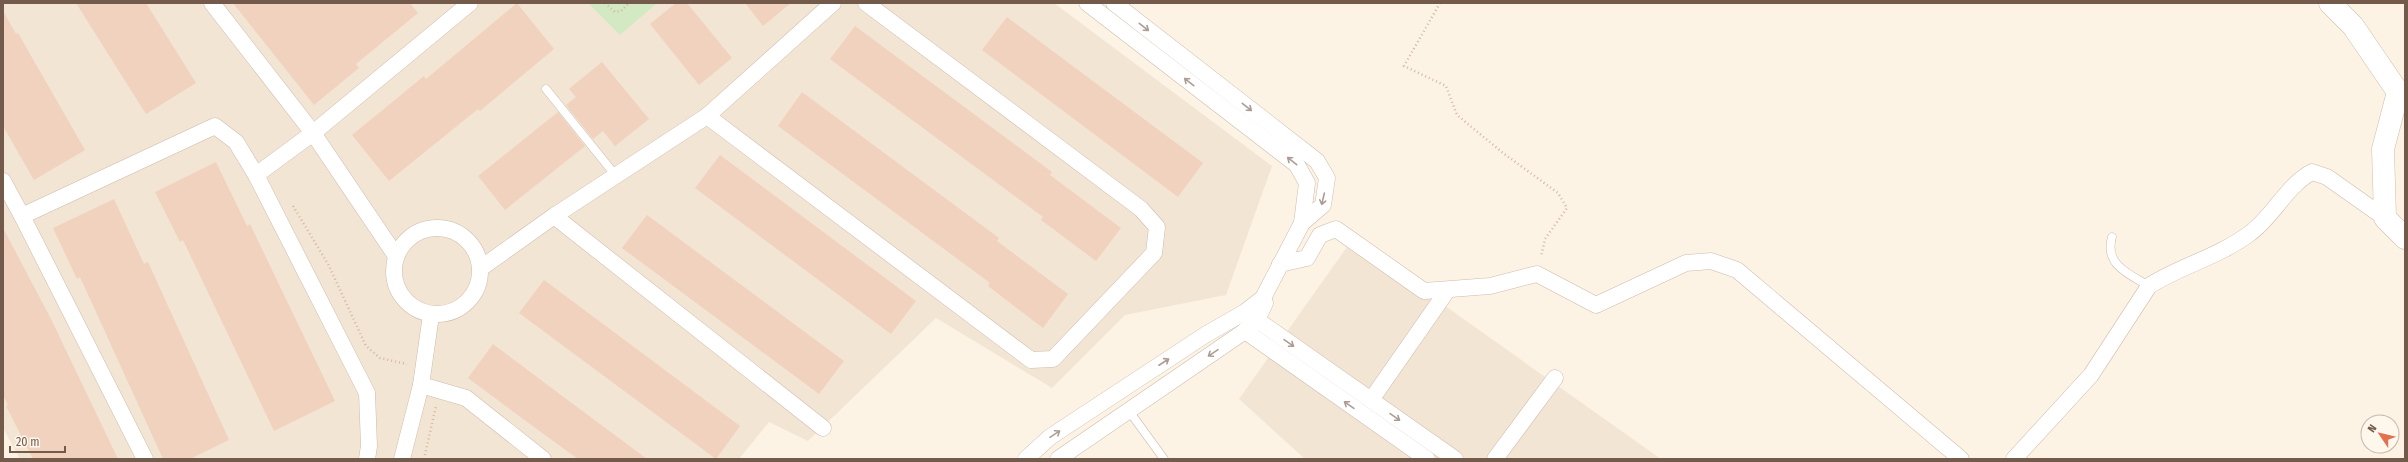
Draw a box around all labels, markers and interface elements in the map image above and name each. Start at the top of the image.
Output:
one-way arrow [1139,23,1150,31]
one-way arrow [1183,77,1194,86]
one-way arrow [1241,102,1252,111]
one-way arrow [1286,157,1297,165]
one-way arrow [1319,193,1327,206]
one-way arrow [1283,339,1294,347]
one-way arrow [1207,349,1218,357]
one-way arrow [1158,358,1169,366]
one-way arrow [1344,400,1355,409]
one-way arrow [1390,413,1401,421]
north arrow [2360,414,2400,454]
text: N [2365,422,2379,435]
scale bar [10,428,65,454]
one-way arrow [1049,430,1060,438]
text: 20 m [16,435,40,449]

